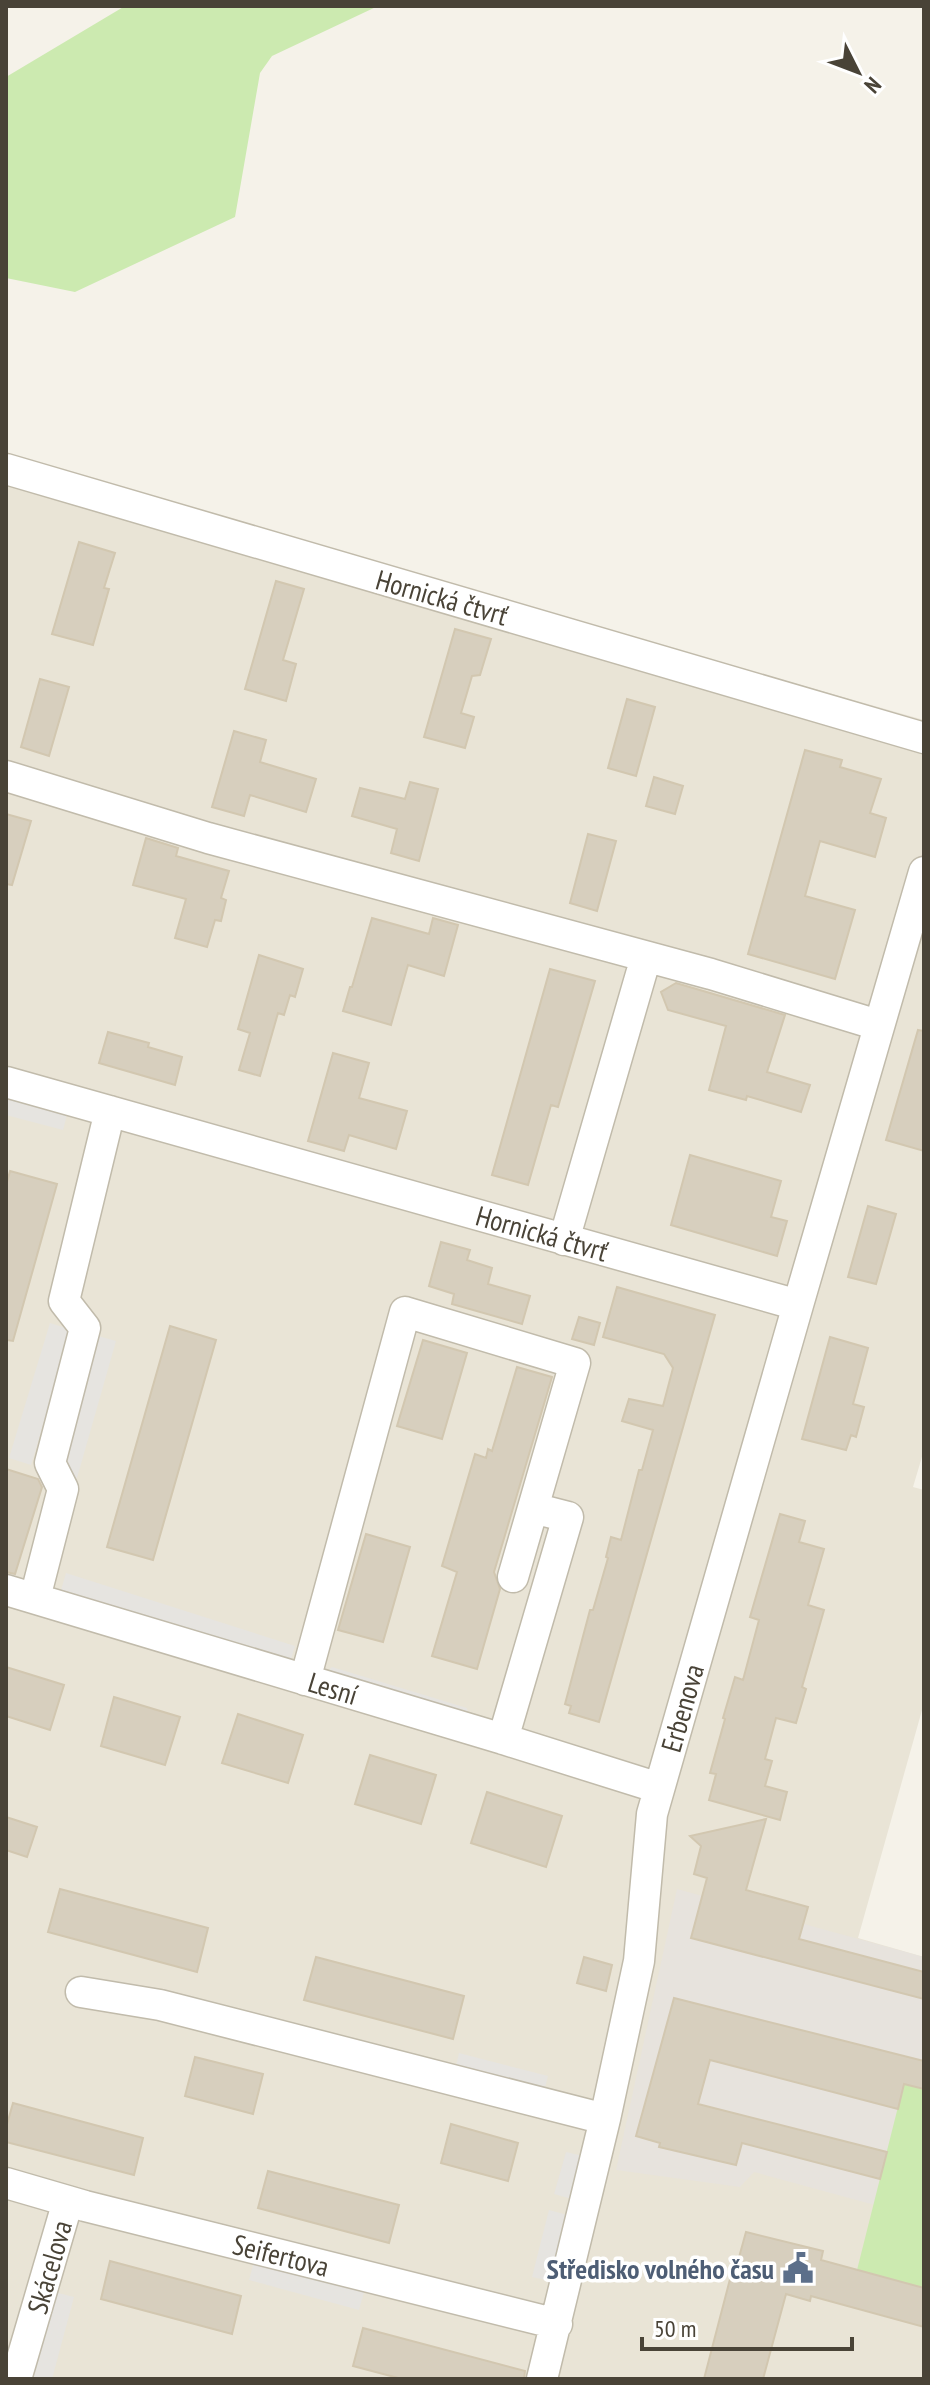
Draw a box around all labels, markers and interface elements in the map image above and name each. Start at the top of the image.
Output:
north arrow [818,32,898,112]
text: N [858,72,887,99]
street label: Hornická čtvrť [372,561,513,634]
street label: Hornická čtvrť [472,1197,613,1270]
street label: Erbenova [652,1660,712,1756]
street label: Lesní [304,1663,362,1713]
street label: Skácelova [18,2216,80,2318]
street label: Seifertova [229,2225,333,2285]
place label: Středisko volného času [547,2250,774,2287]
public building icon: Středisko volného času [781,2251,815,2285]
scale bar [642,2301,852,2351]
text: 50 m [654,2313,696,2344]

